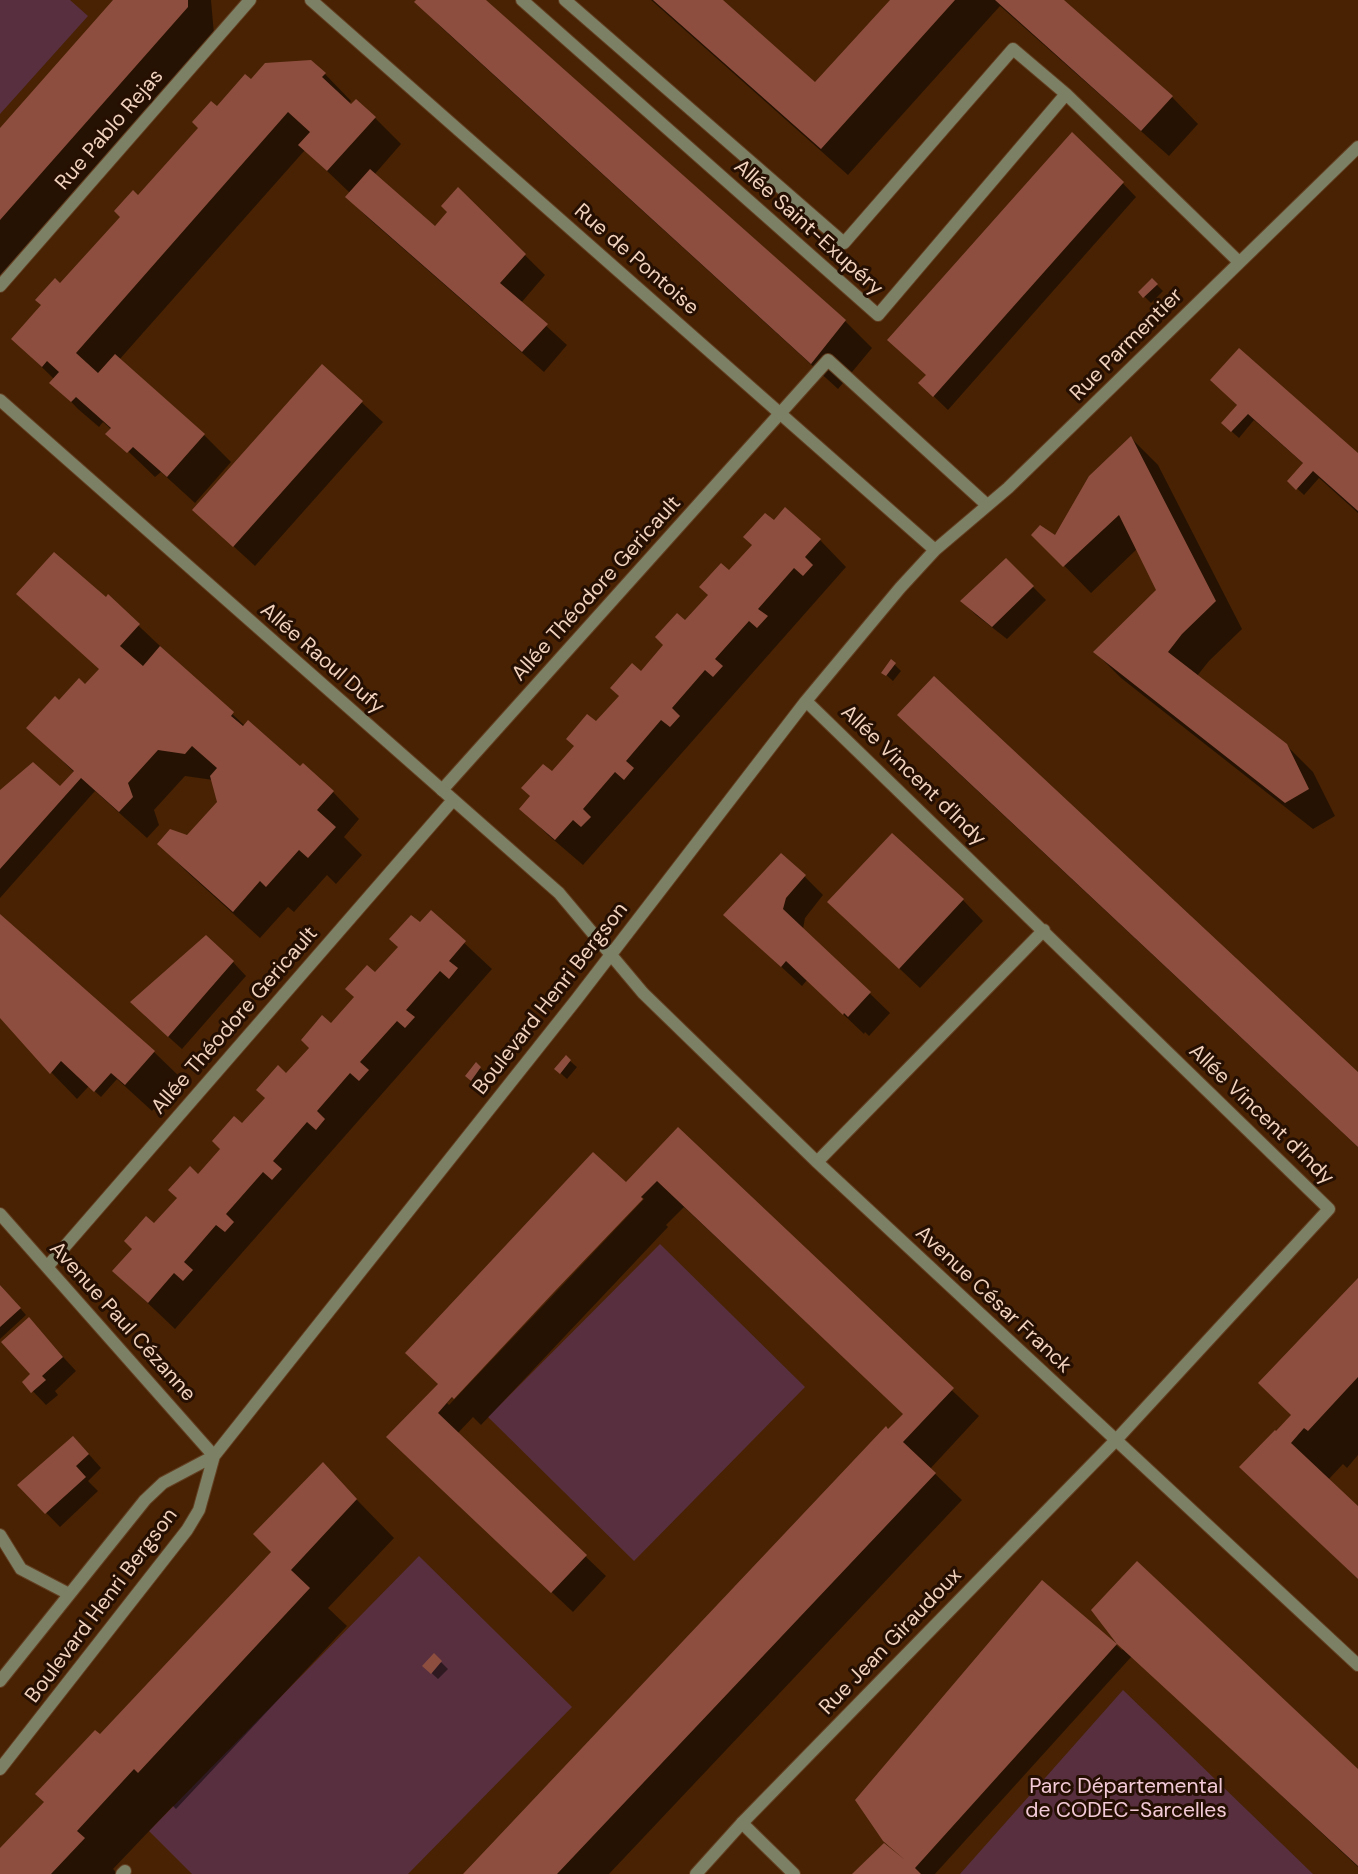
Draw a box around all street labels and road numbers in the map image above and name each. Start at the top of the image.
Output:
street label: Rue Pablo Rejas [51,64,169,196]
street label: Allée Saint-Exupéry [728,154,888,302]
street label: Rue de Pontoise [569,199,703,321]
street label: Rue Parmentier [1066,284,1188,406]
street label: Allée Théodore Gericault [507,491,687,687]
street label: Allée Raoul Dufy [255,598,389,720]
street label: Allée Vincent d'Indy [835,700,991,852]
street label: Boulevard Henri Bergson [468,898,634,1100]
street label: Allée Théodore Gericault [147,922,323,1120]
street label: Allée Vincent d'Indy [1183,1039,1339,1191]
street label: Avenue César Franck [910,1221,1076,1379]
street label: Avenue Paul Cézanne [44,1237,200,1407]
street label: Boulevard Henri Bergson [21,1504,183,1708]
street label: Rue Jean Giraudoux [815,1564,967,1720]

